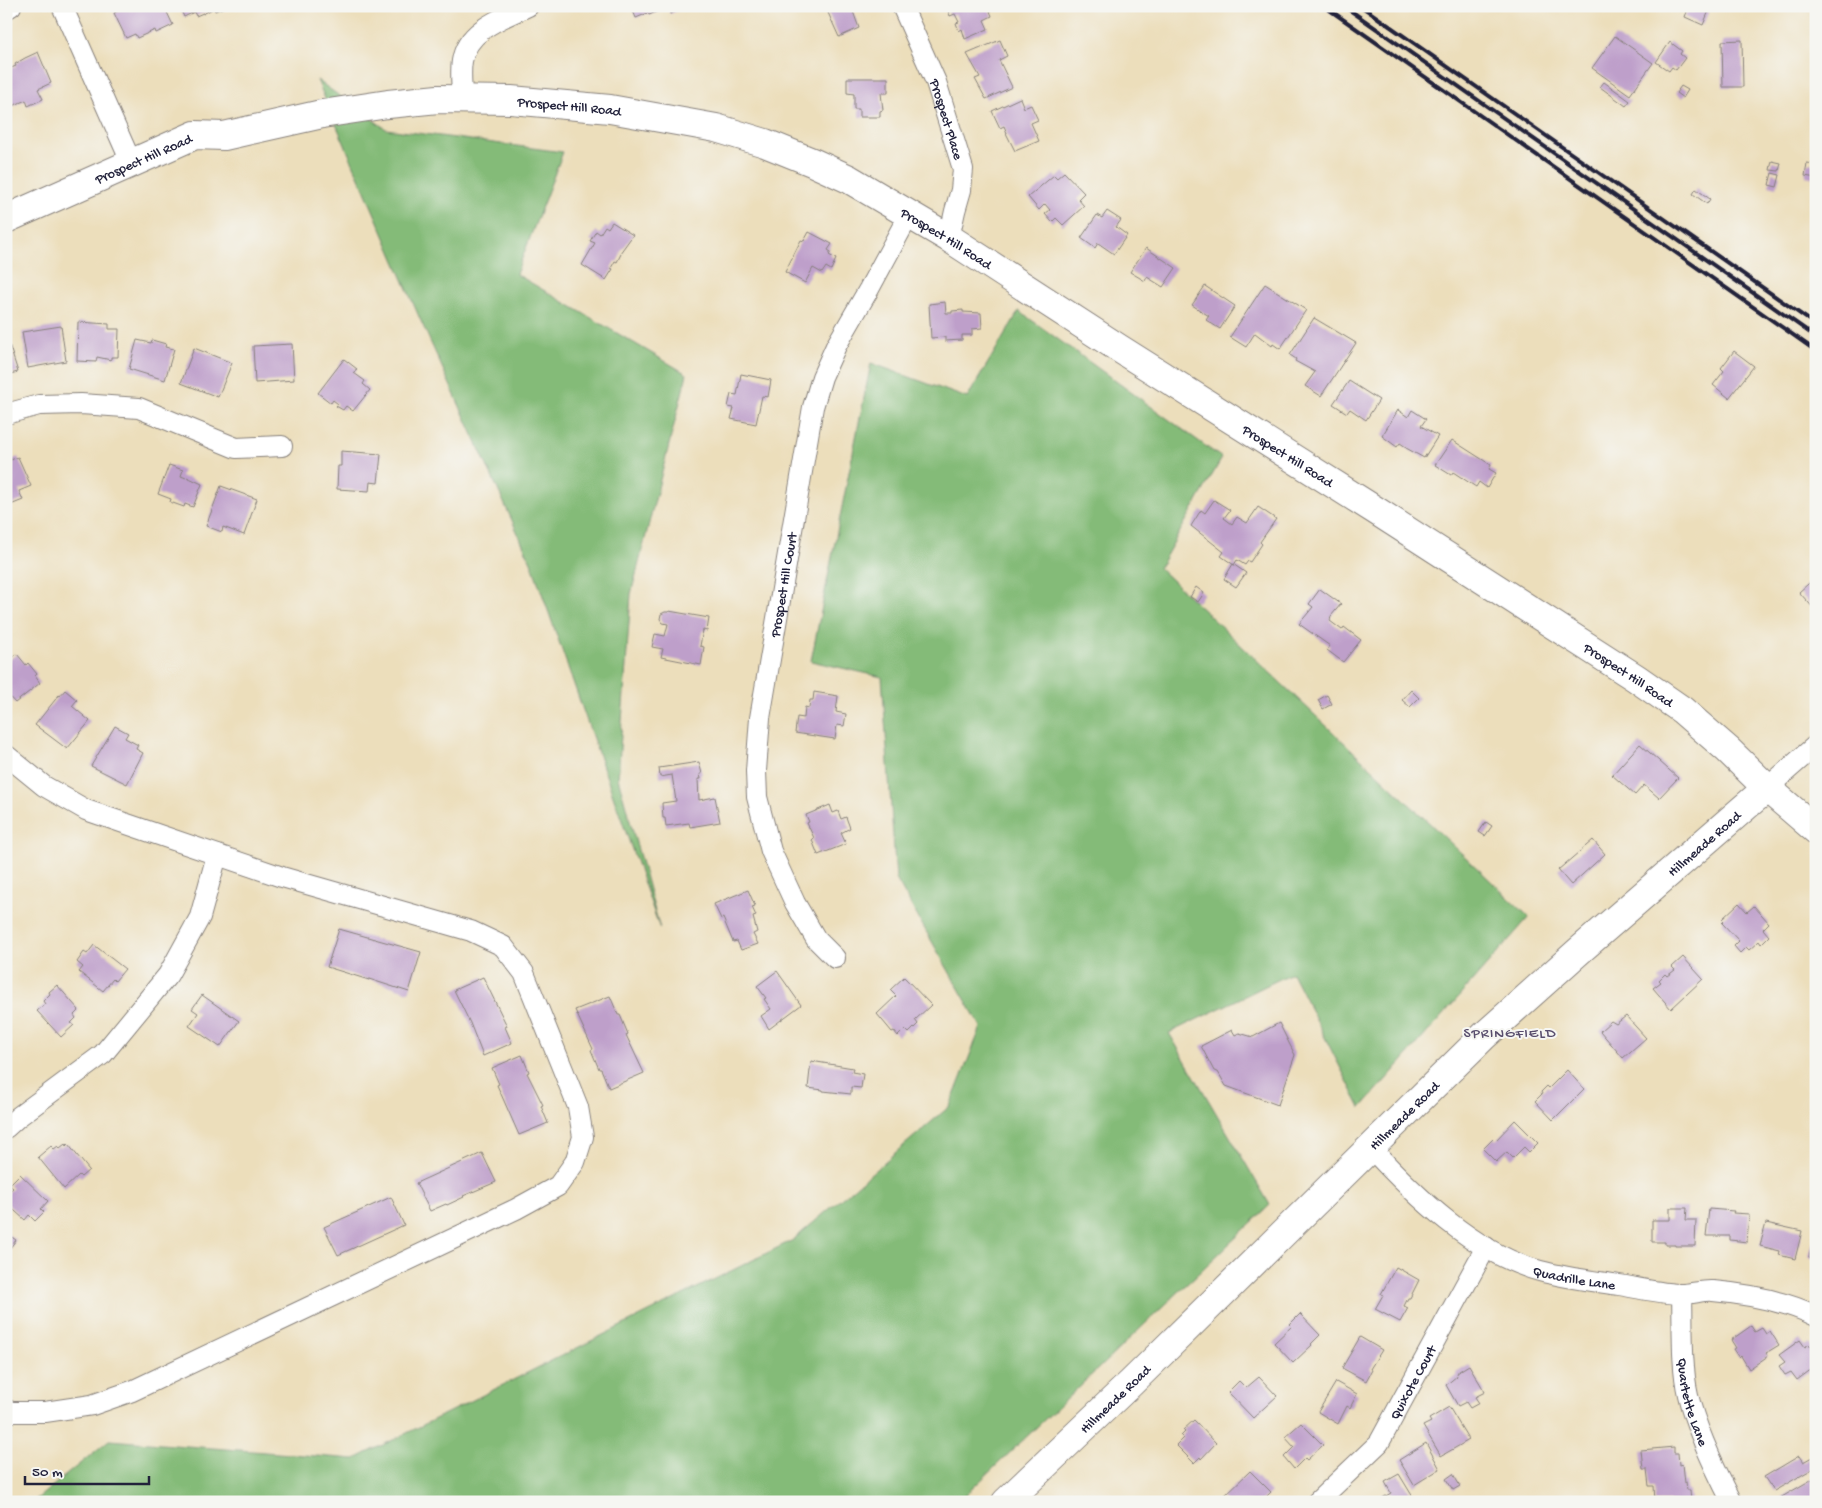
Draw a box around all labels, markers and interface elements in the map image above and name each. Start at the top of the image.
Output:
street label: Prospect Place [924,76,966,163]
street label: Prospect Hill Road [516,95,624,122]
street label: Prospect Hill Road [92,131,197,190]
street label: Prospect Hill Road [896,205,996,275]
street label: Prospect Hill Road [1237,422,1337,493]
street label: Prospect Hill Court [768,530,803,640]
street label: Prospect Hill Road [1579,640,1677,713]
street label: Hillmeade Road [1665,807,1747,881]
district label: SPRINGFIELD [1464,1025,1556,1043]
street label: Hillmeade Road [1367,1077,1445,1155]
street label: Quadrille Lane [1530,1263,1617,1295]
street label: Quixote Court [1387,1342,1442,1423]
street label: Quartette Lane [1672,1357,1711,1450]
street label: Hillmeade Road [1077,1361,1157,1438]
scale bar [25,1453,149,1485]
text: 50 m [32,1464,63,1482]

